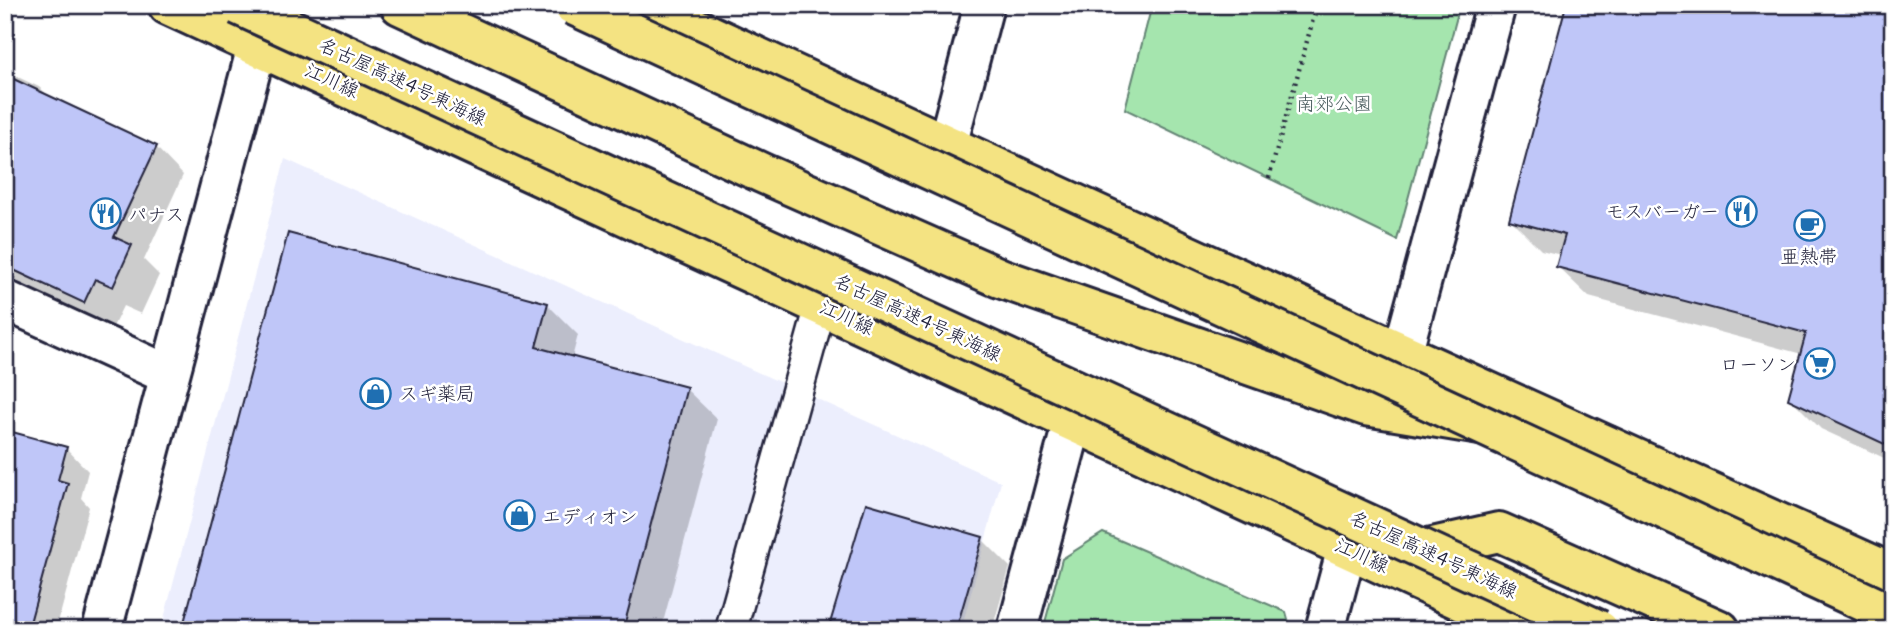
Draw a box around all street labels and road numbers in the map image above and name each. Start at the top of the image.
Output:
street label: 名古屋高速4号東海線 [315,32,491,130]
street label: 江川線 [301,57,363,103]
street label: 名古屋高速4号東海線 [830,268,1006,366]
street label: 江川線 [816,294,878,340]
street label: 名古屋高速4号東海線 [1346,505,1522,603]
street label: 江川線 [1331,532,1393,578]

